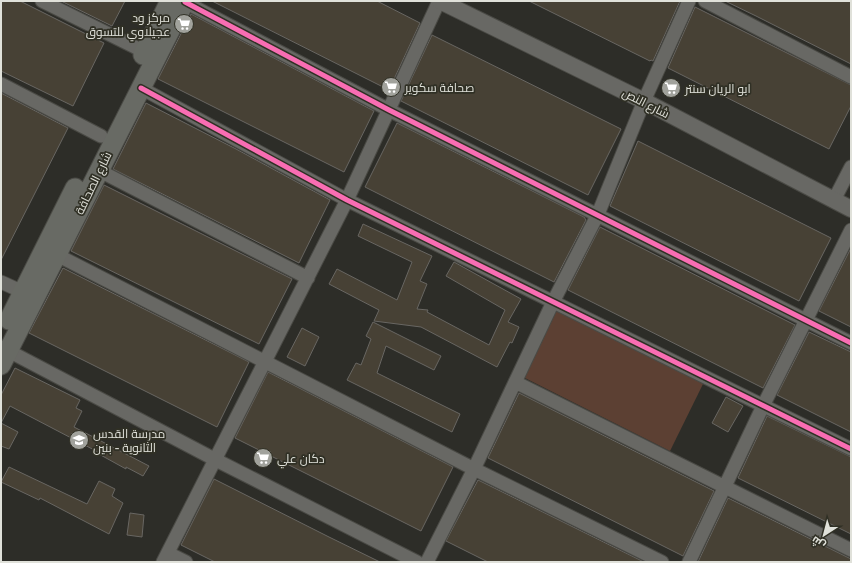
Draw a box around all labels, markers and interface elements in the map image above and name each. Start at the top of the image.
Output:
place label: مركز ود عجيلاوي للتسوق [86,10,170,42]
supermarket icon: مركز ود عجيلاوي للتسوق [173,13,195,35]
supermarket icon: صحافة سكوير [380,76,402,98]
supermarket icon: ابو الريان سنتر [660,77,682,99]
place label: صحافة سكوير [404,80,474,95]
place label: ابو الريان سنتر [684,81,751,96]
street label: شارع النص [619,85,672,122]
street label: شارع الصحافة [71,149,116,217]
place label: مدرسة القدس الثانوية - بنين [93,426,165,455]
school or university icon: مدرسة القدس الثانوية - بنين [68,429,90,451]
supermarket icon: دكان علي [252,447,274,469]
place label: دكان علي [277,451,325,469]
north arrow [804,515,844,555]
text: ش [808,533,828,553]

